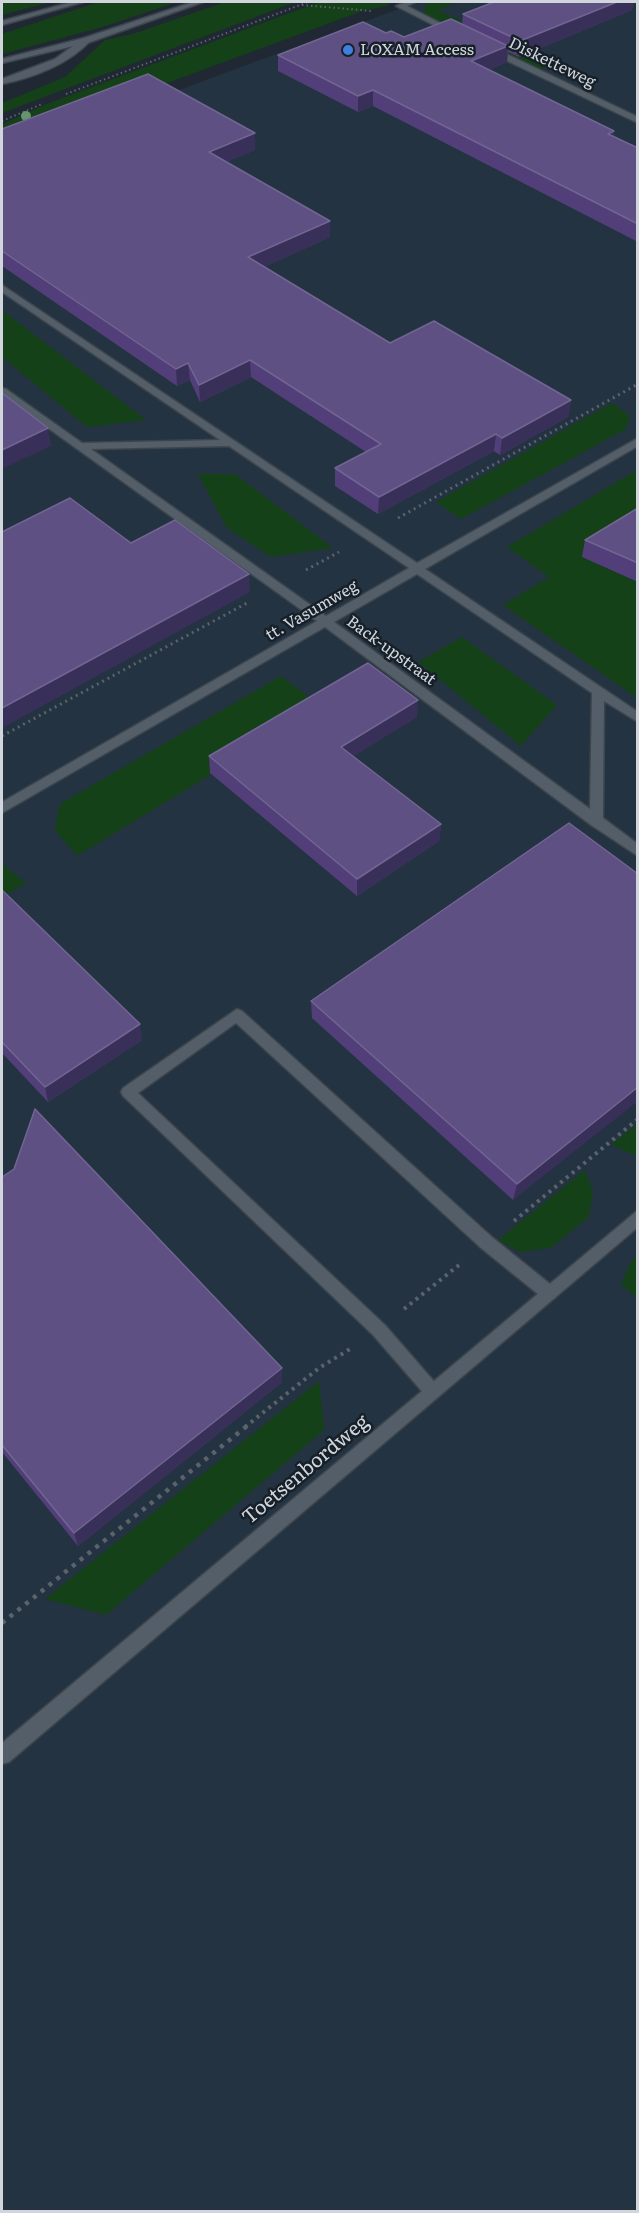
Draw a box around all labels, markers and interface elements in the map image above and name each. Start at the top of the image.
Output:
street label: Disketteweg [505,34,599,92]
place label: LOXAM Access [360,40,474,60]
marker: LOXAM Access [341,43,355,57]
street label: tt. Vasumweg [262,577,362,645]
street label: Back-upstraat [343,612,439,690]
street label: Toetsenbordweg [238,1410,374,1530]

